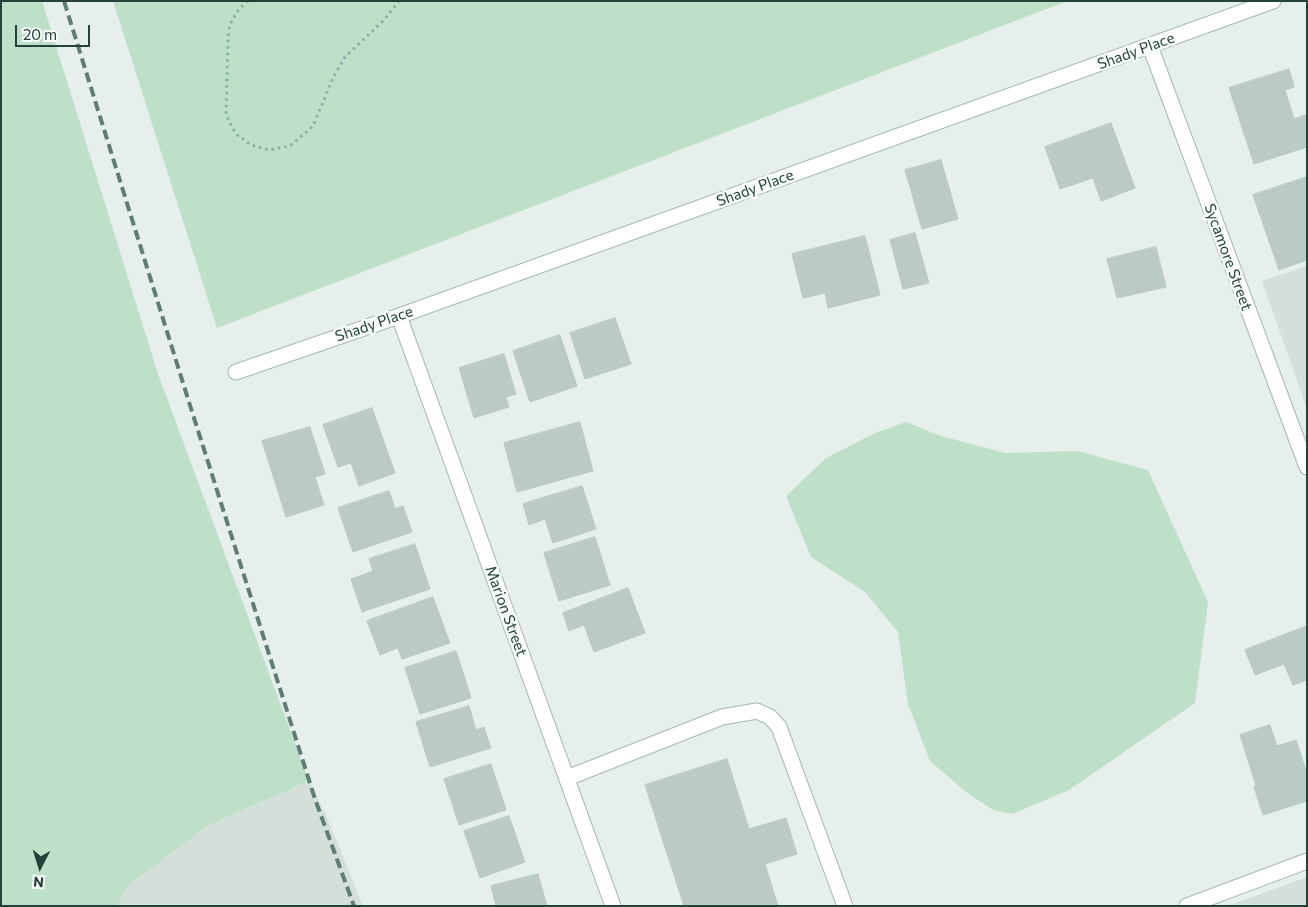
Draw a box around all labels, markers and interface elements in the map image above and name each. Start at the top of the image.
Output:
scale bar [18,15,92,47]
text: 20 m [23,25,57,43]
street label: Shady Place [1095,29,1177,73]
street label: Shady Place [714,166,796,210]
street label: Sycamore Street [1200,201,1256,313]
street label: Shady Place [333,302,415,346]
street label: Marion Street [481,563,531,659]
north arrow [15,842,65,892]
text: N [33,874,45,891]

